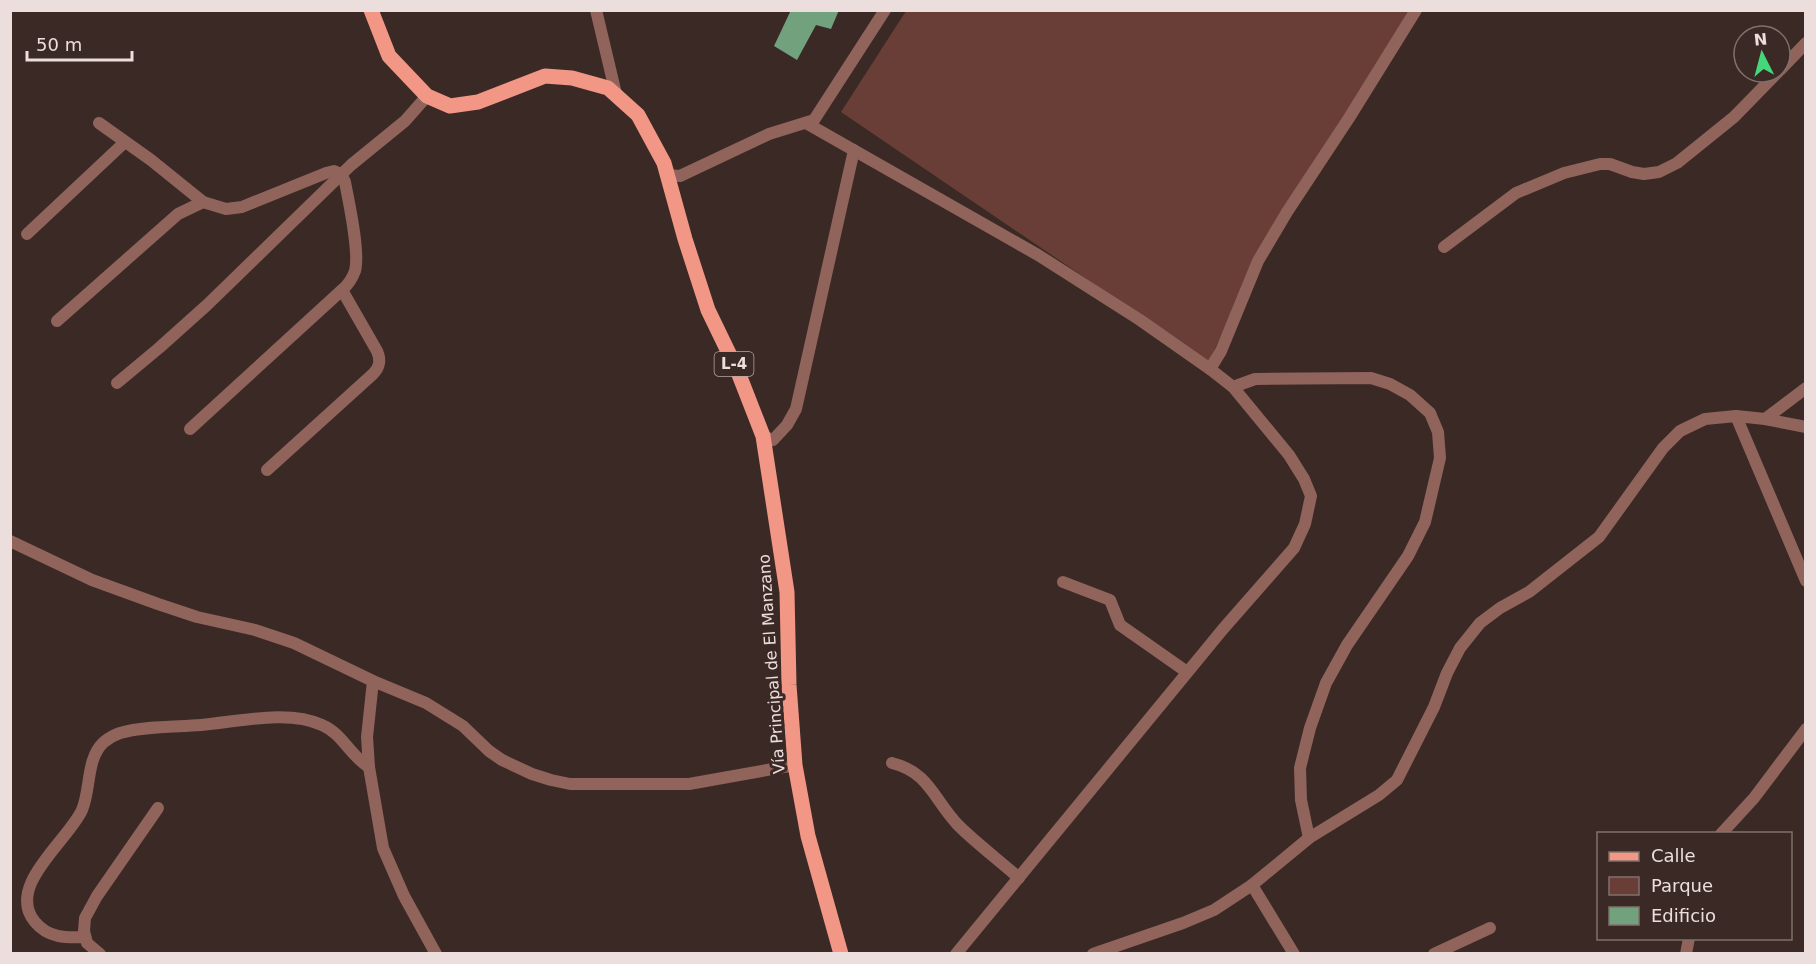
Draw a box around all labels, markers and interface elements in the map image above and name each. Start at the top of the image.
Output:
scale bar [27,24,132,62]
north arrow [1732,24,1792,84]
text: N [1753,29,1768,50]
text: 50 m [36,34,82,55]
road number: L-4 [714,352,754,376]
street label: Vía Principal de El Manzano [754,553,789,774]
legend [1597,832,1792,940]
text: Calle [1651,845,1696,866]
text: Parque [1651,875,1713,896]
text: Edificio [1651,905,1716,926]

